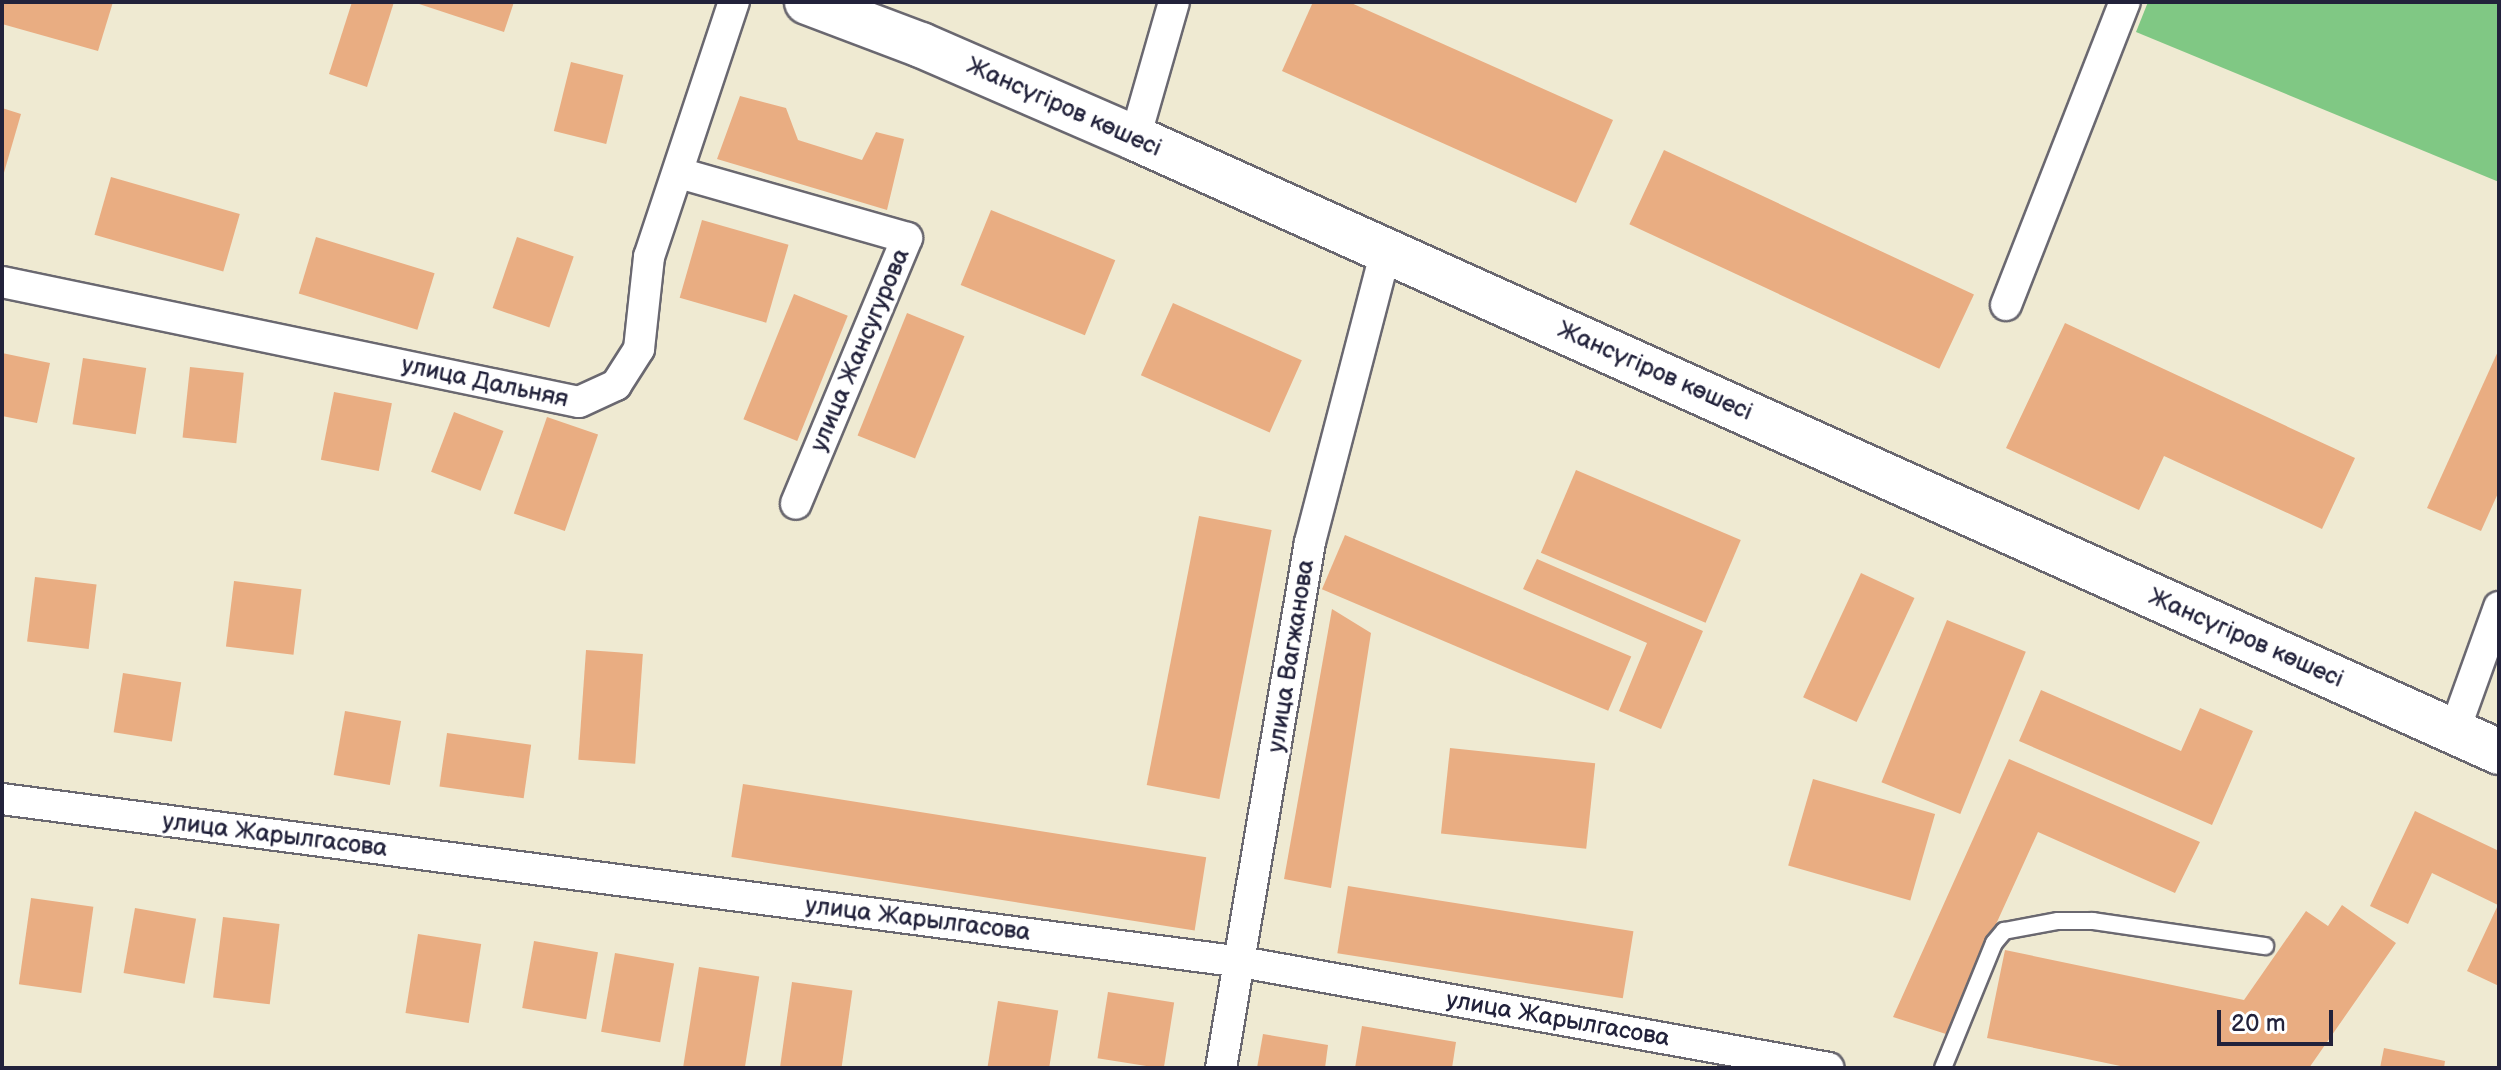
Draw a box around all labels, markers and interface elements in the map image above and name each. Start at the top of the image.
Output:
street label: Жансүгіров көшесі [962,51,1166,163]
street label: улица Жансугурова [804,244,916,456]
street label: Жансүгіров көшесі [1553,315,1757,427]
street label: улица Дальняя [399,350,571,414]
street label: улица Вагжанова [1262,557,1320,755]
street label: Жансүгіров көшесі [2144,582,2348,694]
street label: улица Жарылгасова [161,807,389,863]
street label: улица Жарылгасова [804,891,1032,947]
street label: улица Жарылгасова [1444,985,1672,1053]
scale bar [2221,994,2337,1044]
text: 20 m [2231,1009,2286,1038]

